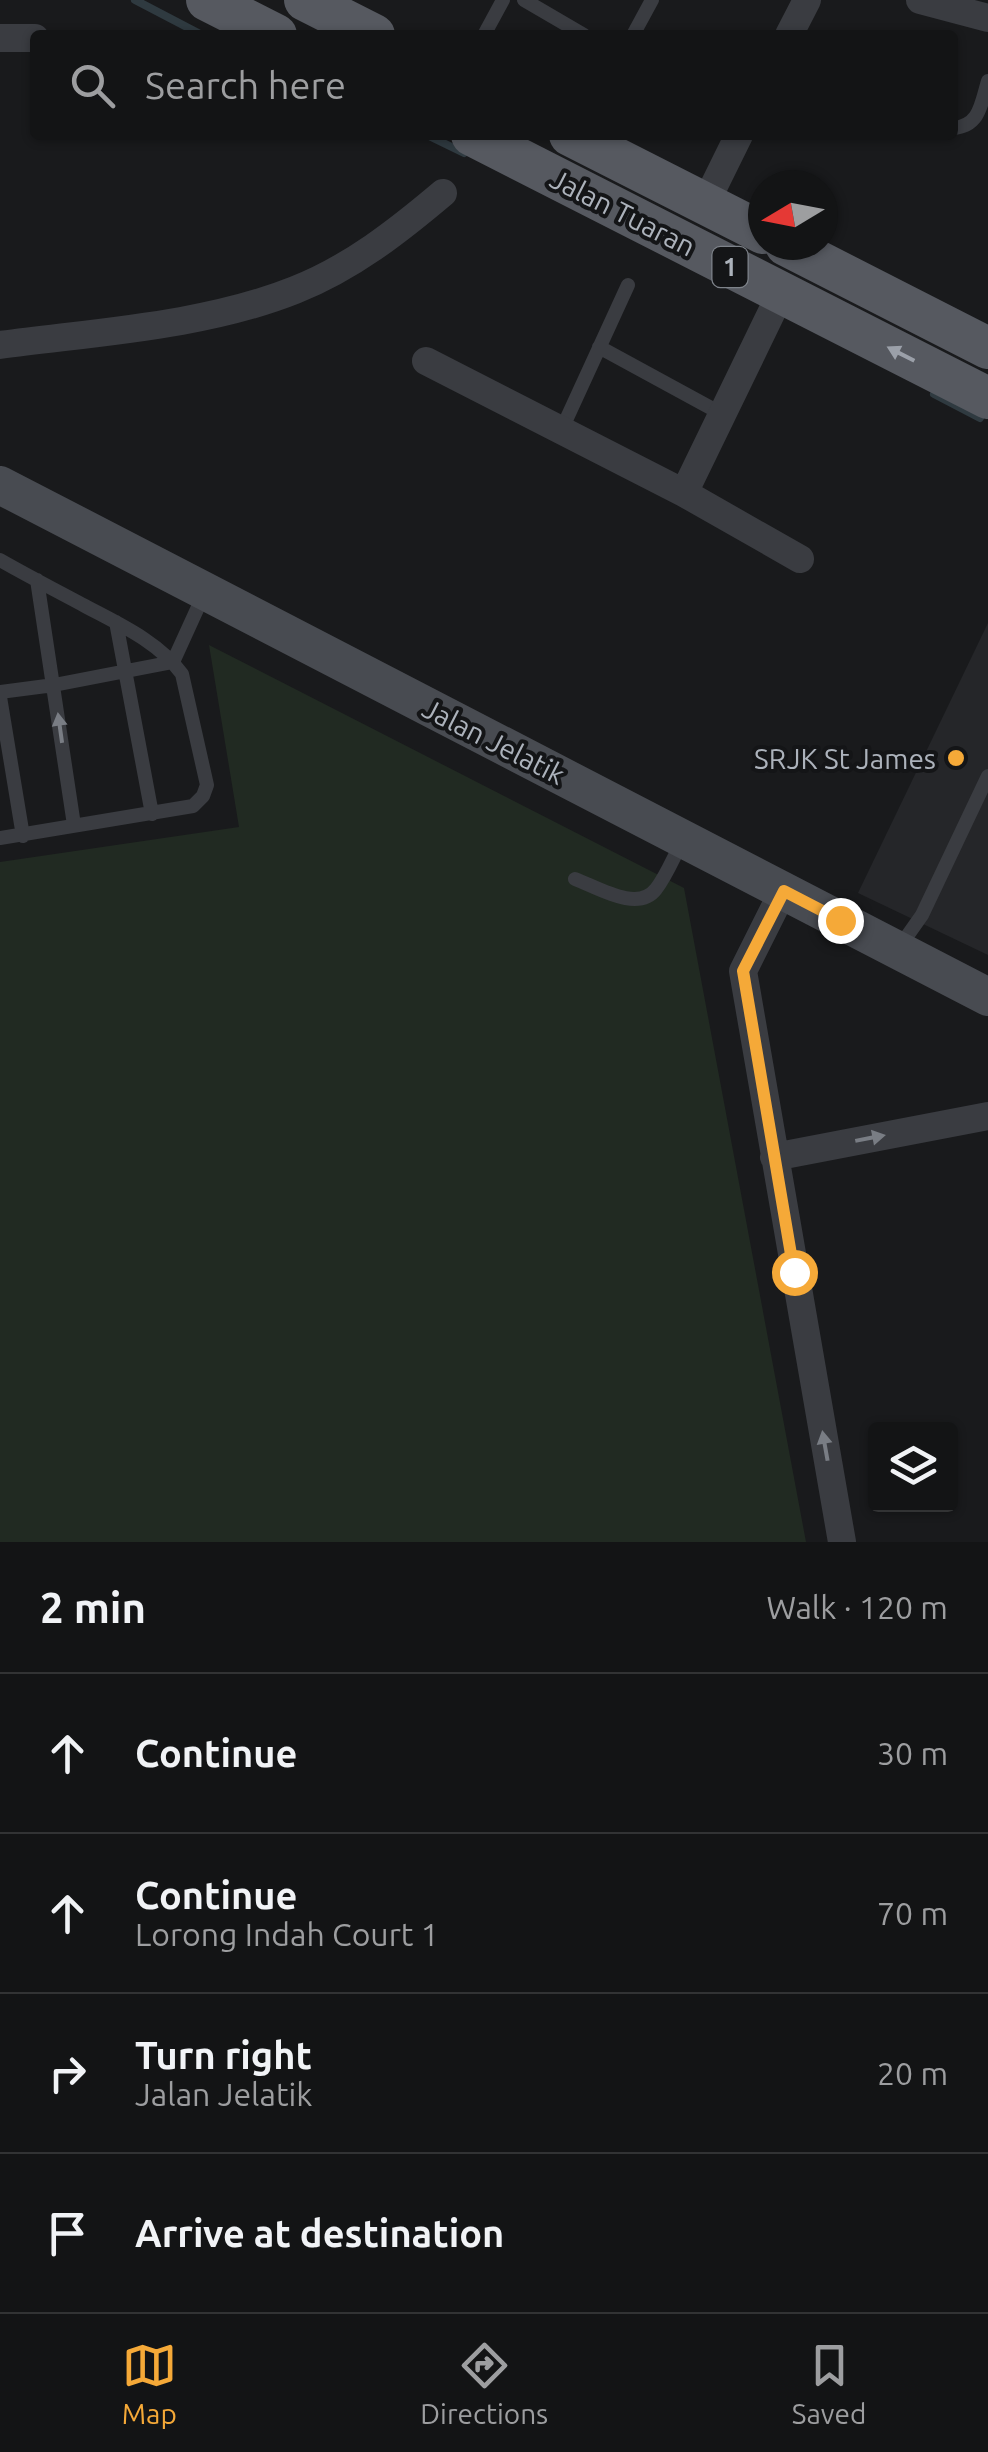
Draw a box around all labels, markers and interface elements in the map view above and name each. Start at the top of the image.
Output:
search box [30,30,958,140]
icon: search [65,58,120,113]
text: Search here [145,64,346,106]
street label: Jalan Tuaran [545,162,701,262]
north arrow [748,170,838,260]
road number: 1 [712,247,748,287]
one-way arrow [887,346,916,363]
street label: Jalan Jelatik [418,692,570,790]
one-way arrow [52,712,68,743]
place label: SRJK St James [754,743,936,774]
marker: SRJK St James [945,747,967,769]
route end [818,898,864,944]
one-way arrow [855,1130,886,1146]
route start [772,1250,818,1296]
map controls [868,1422,958,1512]
button: layers [868,1422,958,1512]
one-way arrow [817,1430,832,1461]
text: 2 min [40,1584,146,1631]
text: Walk · 120 m [766,1589,948,1625]
icon: ahead [40,1726,95,1781]
text: Continue [135,1732,297,1774]
text: 30 m [877,1735,948,1771]
text: Continue [135,1874,297,1916]
icon: ahead [40,1886,95,1941]
text: 70 m [877,1895,948,1931]
text: Lorong Indah Court 1 [135,1916,439,1952]
text: Turn right [135,2034,312,2076]
icon: right [40,2046,95,2101]
text: 20 m [877,2055,948,2091]
text: Jalan Jelatik [135,2076,313,2112]
icon: arrive [40,2206,95,2261]
text: Arrive at destination [135,2212,504,2254]
tab: Map [122,2338,177,2429]
tab: Directions [420,2338,548,2429]
tab: Saved [792,2338,866,2429]

